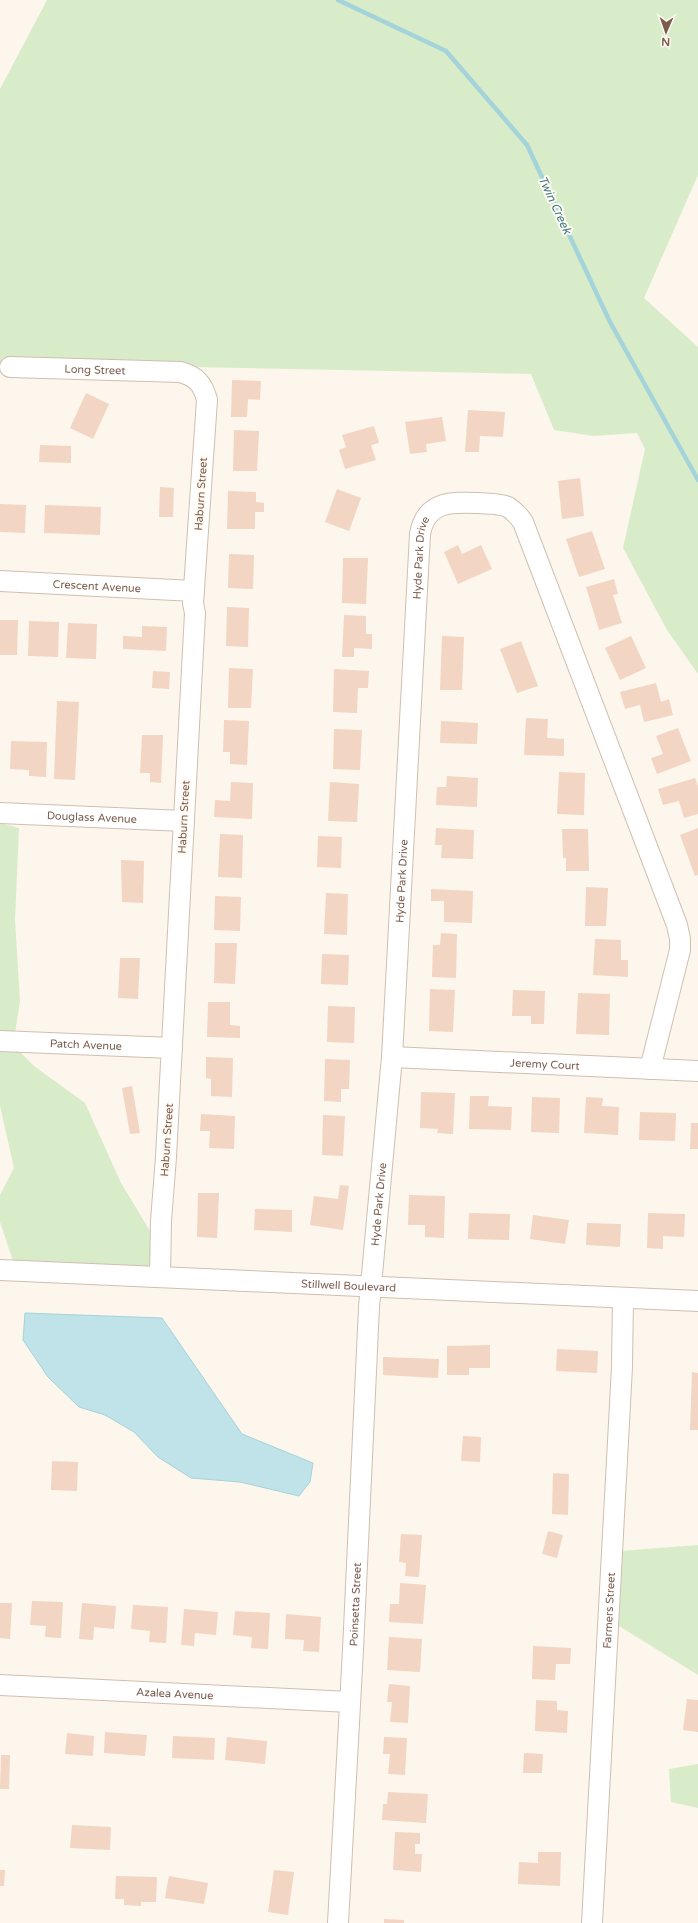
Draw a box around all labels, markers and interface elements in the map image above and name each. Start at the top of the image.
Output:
north arrow [646,12,686,52]
text: N [661,35,670,48]
water label: Twin Creek [536,174,575,237]
street label: Long Street [64,362,126,377]
street label: Haburn Street [192,457,210,531]
street label: Hyde Park Drive [410,514,432,600]
street label: Crescent Avenue [52,577,141,595]
street label: Haburn Street [176,780,192,854]
street label: Douglass Avenue [47,809,137,825]
street label: Hyde Park Drive [393,839,410,923]
street label: Patch Avenue [50,1037,122,1052]
street label: Jeremy Court [510,1056,580,1072]
street label: Haburn Street [158,1103,176,1177]
street label: Hyde Park Drive [368,1162,389,1246]
street label: Stillwell Boulevard [301,1277,397,1294]
street label: Poinsetta Street [347,1562,364,1647]
street label: Farmers Street [600,1572,617,1649]
street label: Azalea Avenue [136,1685,214,1702]

